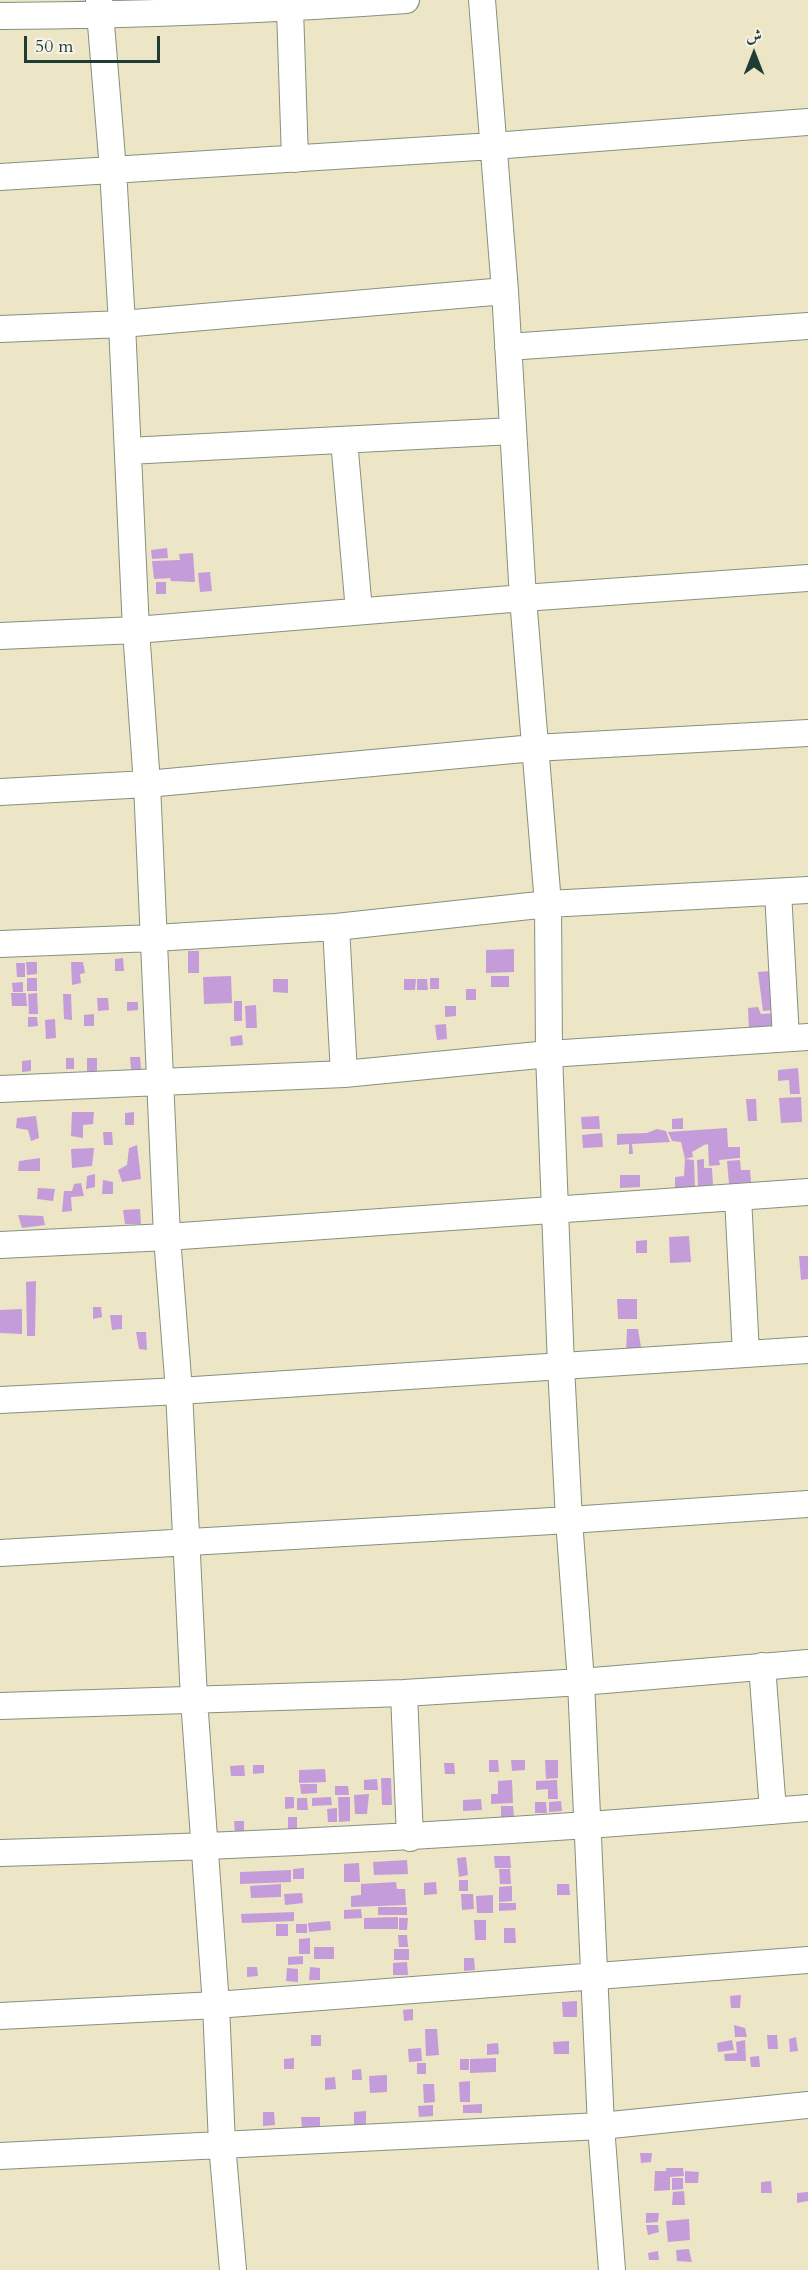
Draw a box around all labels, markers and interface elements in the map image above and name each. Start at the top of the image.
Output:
scale bar [27,24,164,62]
north arrow [724,24,784,84]
text: ش [746,25,762,47]
text: 50 m [35,34,74,59]

